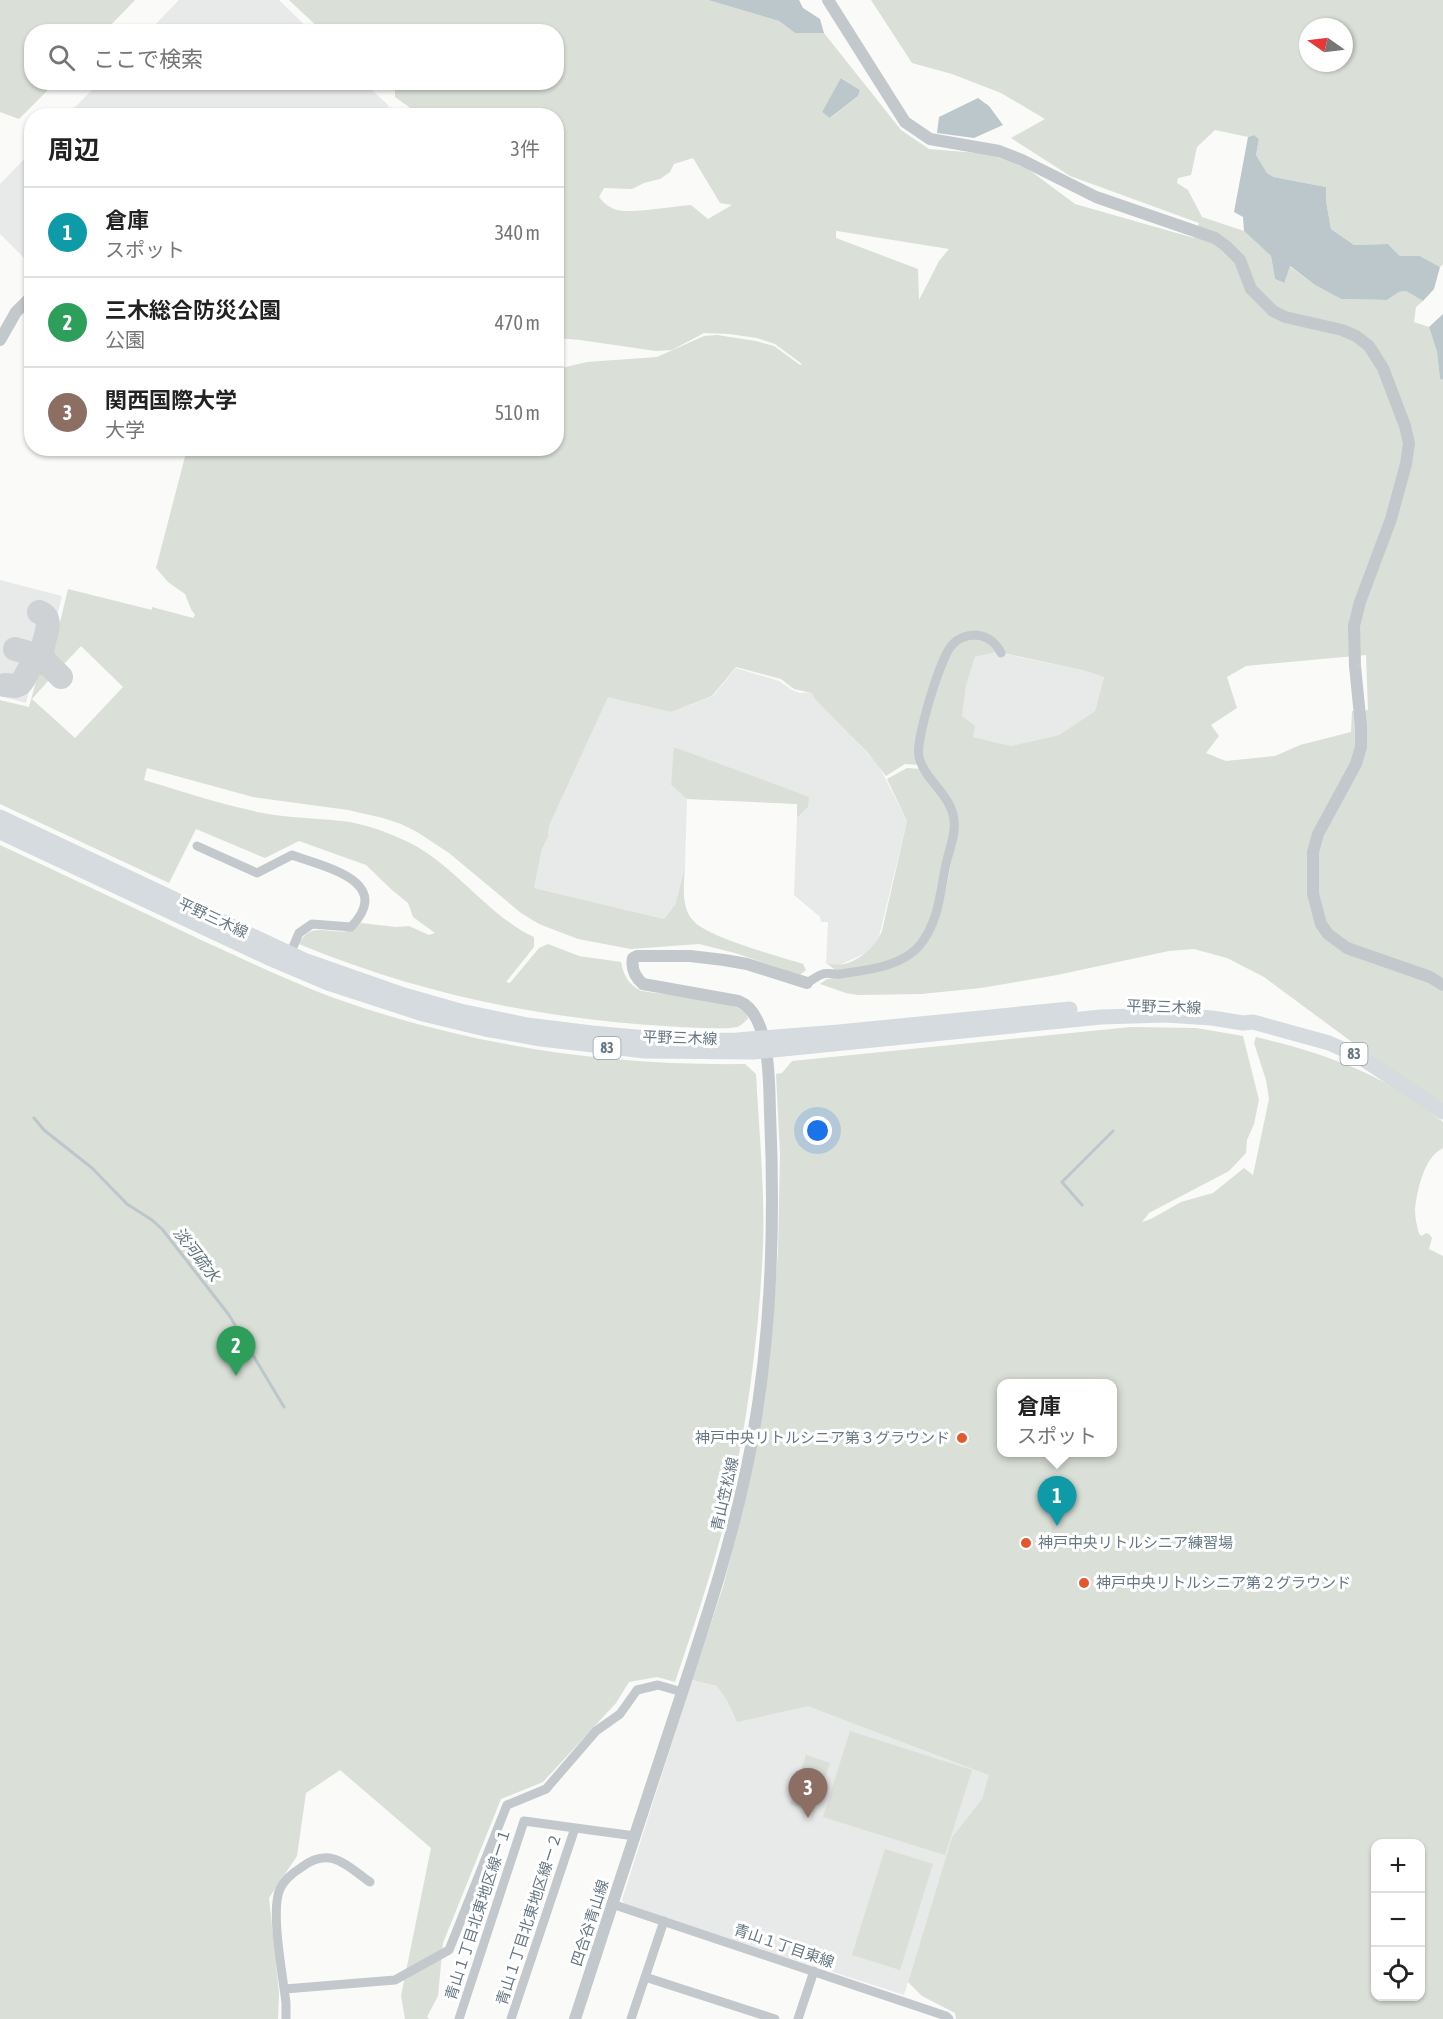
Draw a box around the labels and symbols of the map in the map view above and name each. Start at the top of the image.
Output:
north arrow [1299,18,1353,72]
street label: 平野三木線 [176,894,251,941]
street label: 平野三木線 [1126,997,1202,1016]
street label: 平野三木線 [642,1028,718,1047]
road number: 83 [594,1037,620,1059]
road number: 83 [1340,1043,1368,1065]
your location [803,1116,832,1145]
water label: 淡河疏水 [170,1223,225,1286]
pin: 2 [216,1326,256,1376]
place label: 神戸中央リトルシニア第３グラウンド [695,1429,950,1446]
marker: 神戸中央リトルシニア第３グラウンド [955,1431,969,1445]
street label: 青山笠松線 [708,1455,741,1532]
pin: 1 [1038,1476,1076,1526]
place label: 神戸中央リトルシニア練習場 [1038,1534,1233,1551]
marker: 神戸中央リトルシニア練習場 [1019,1536,1033,1550]
place label: 神戸中央リトルシニア第２グラウンド [1096,1574,1351,1591]
marker: 神戸中央リトルシニア第２グラウンド [1077,1576,1091,1590]
pin: 3 [788,1768,828,1818]
street label: 青山１丁目北東地区線ー１ [442,1826,513,2002]
street label: 青山１丁目北東地区線ー２ [493,1831,564,2007]
street label: 四合谷青山線 [568,1877,612,1968]
street label: 青山１丁目東線 [732,1920,837,1971]

